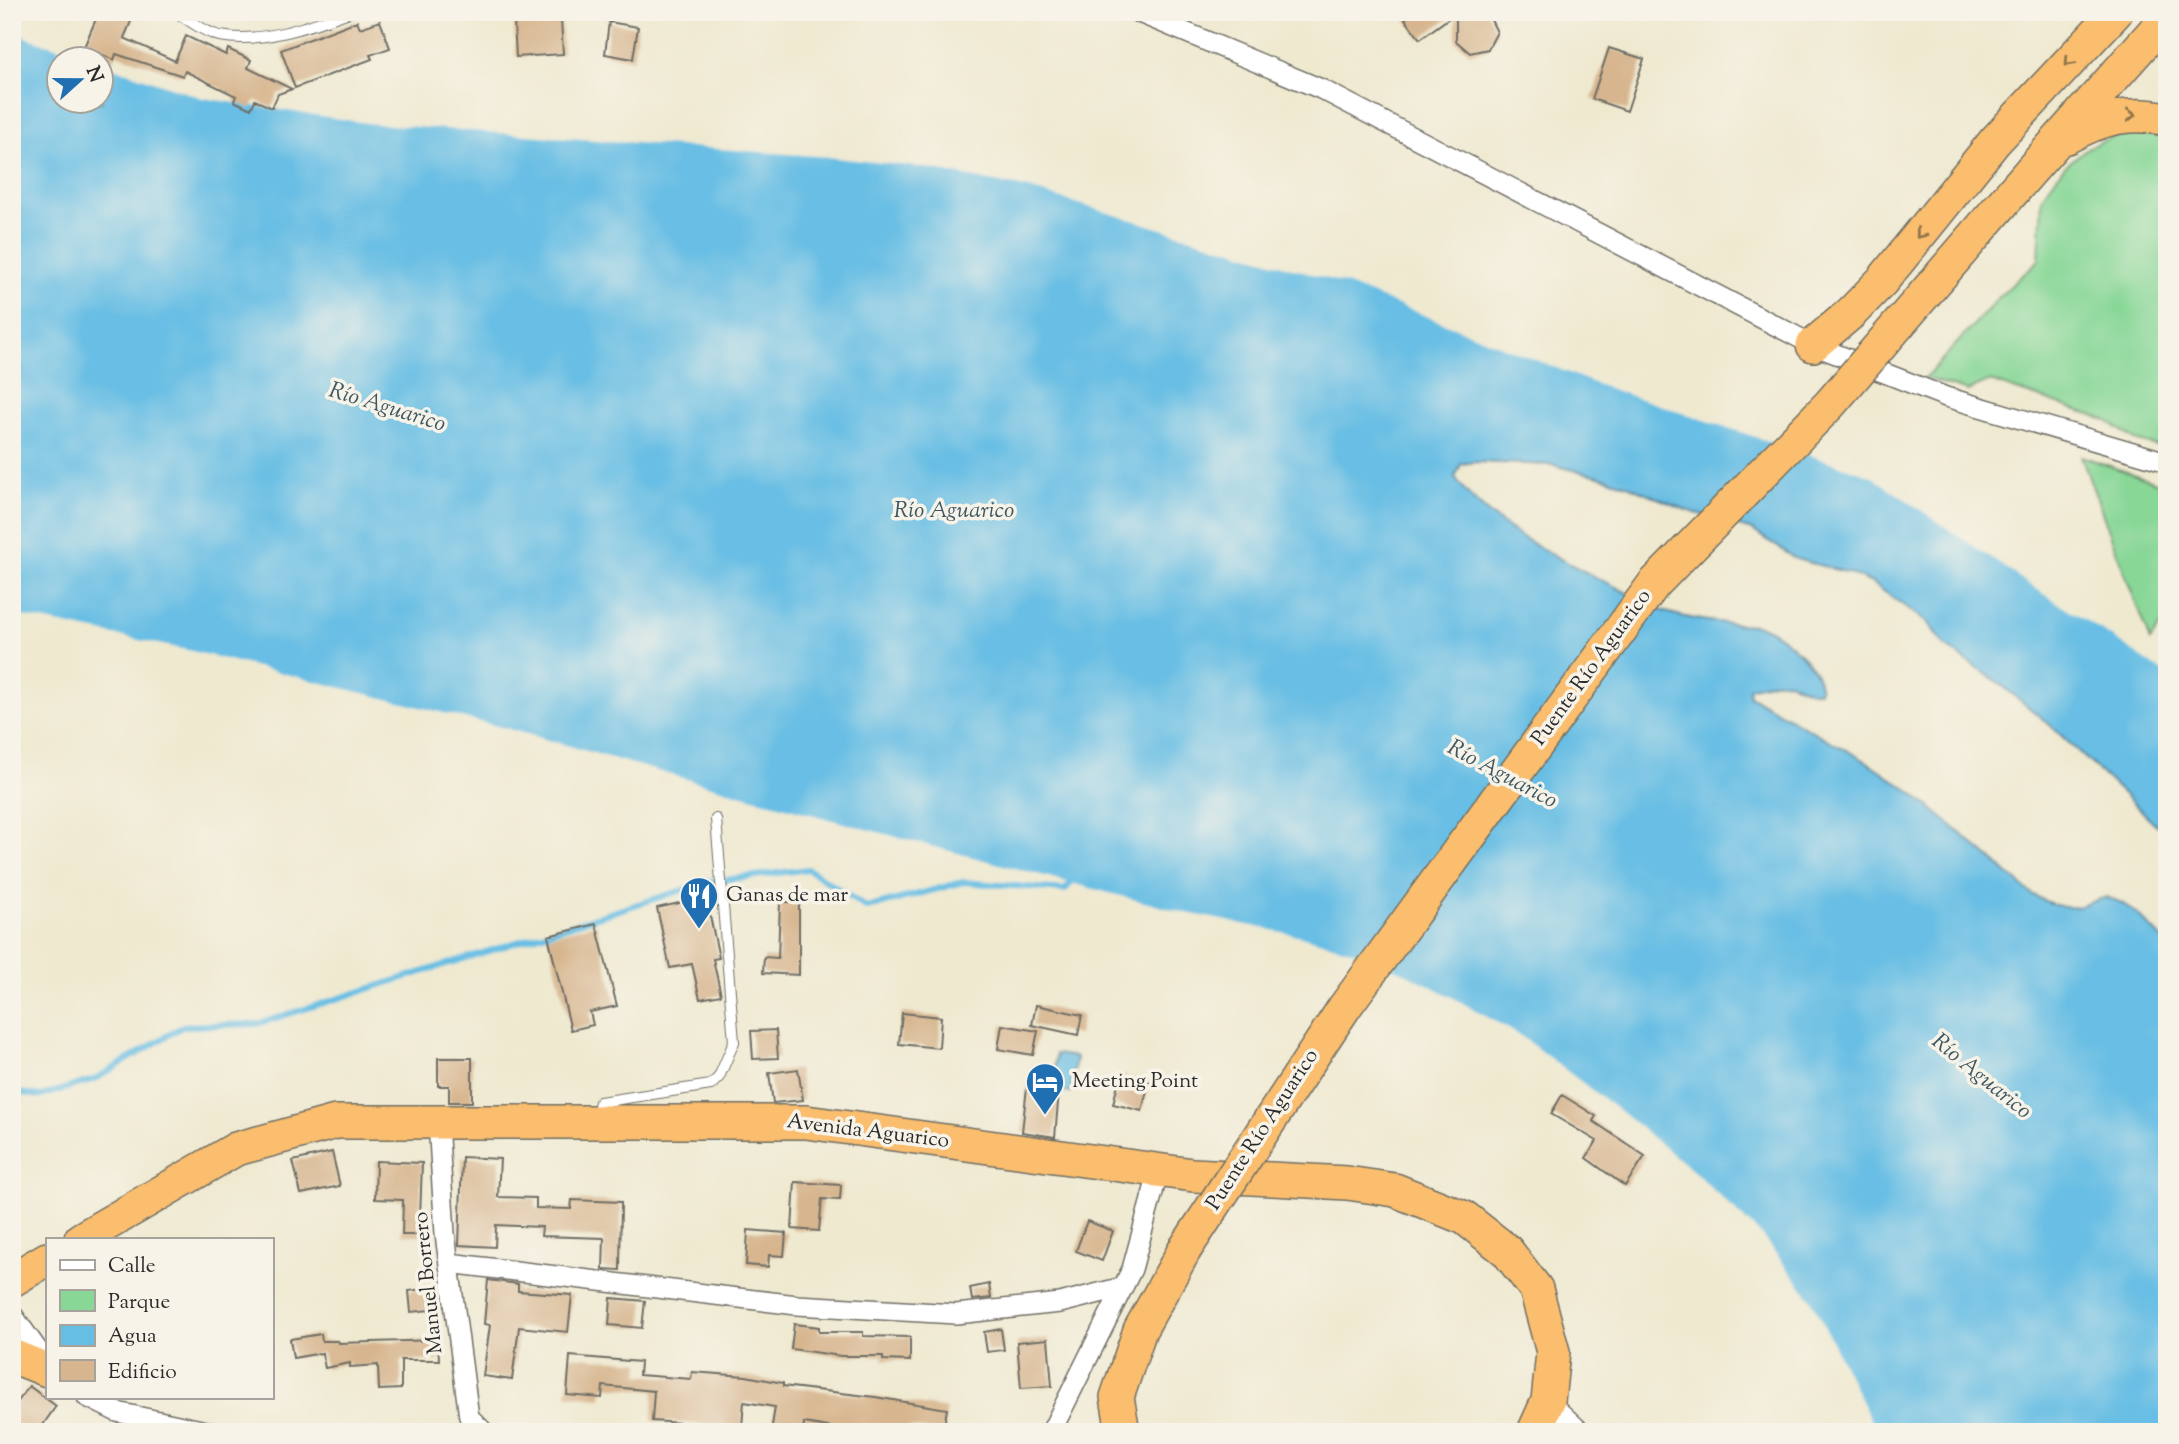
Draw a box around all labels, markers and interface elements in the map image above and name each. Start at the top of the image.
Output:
north arrow [46,46,116,116]
one-way arrow [2065,54,2077,67]
text: N [78,63,109,87]
one-way arrow [2126,107,2137,123]
one-way arrow [1916,226,1929,239]
water label: Río Aguarico [325,375,449,441]
water label: Río Aguarico [894,495,1014,528]
street label: Puente Río Aguarico [1525,584,1659,752]
water label: Río Aguarico [1441,732,1563,818]
restaurant icon: Ganas de mar [678,875,720,930]
place label: Ganas de mar [726,881,848,911]
water label: Río Aguarico [1924,1026,2038,1128]
street label: Puente Río Aguarico [1199,1043,1327,1217]
hotel icon: Meeting Point [1024,1061,1066,1116]
place label: Meeting Point [1072,1067,1198,1097]
street label: Avenida Aguarico [785,1107,951,1157]
street label: Manuel Borrero [407,1210,451,1356]
legend [46,1238,273,1398]
text: Calle [108,1252,156,1282]
text: Parque [108,1288,170,1318]
text: Agua [108,1322,157,1352]
text: Edificio [108,1358,177,1388]

